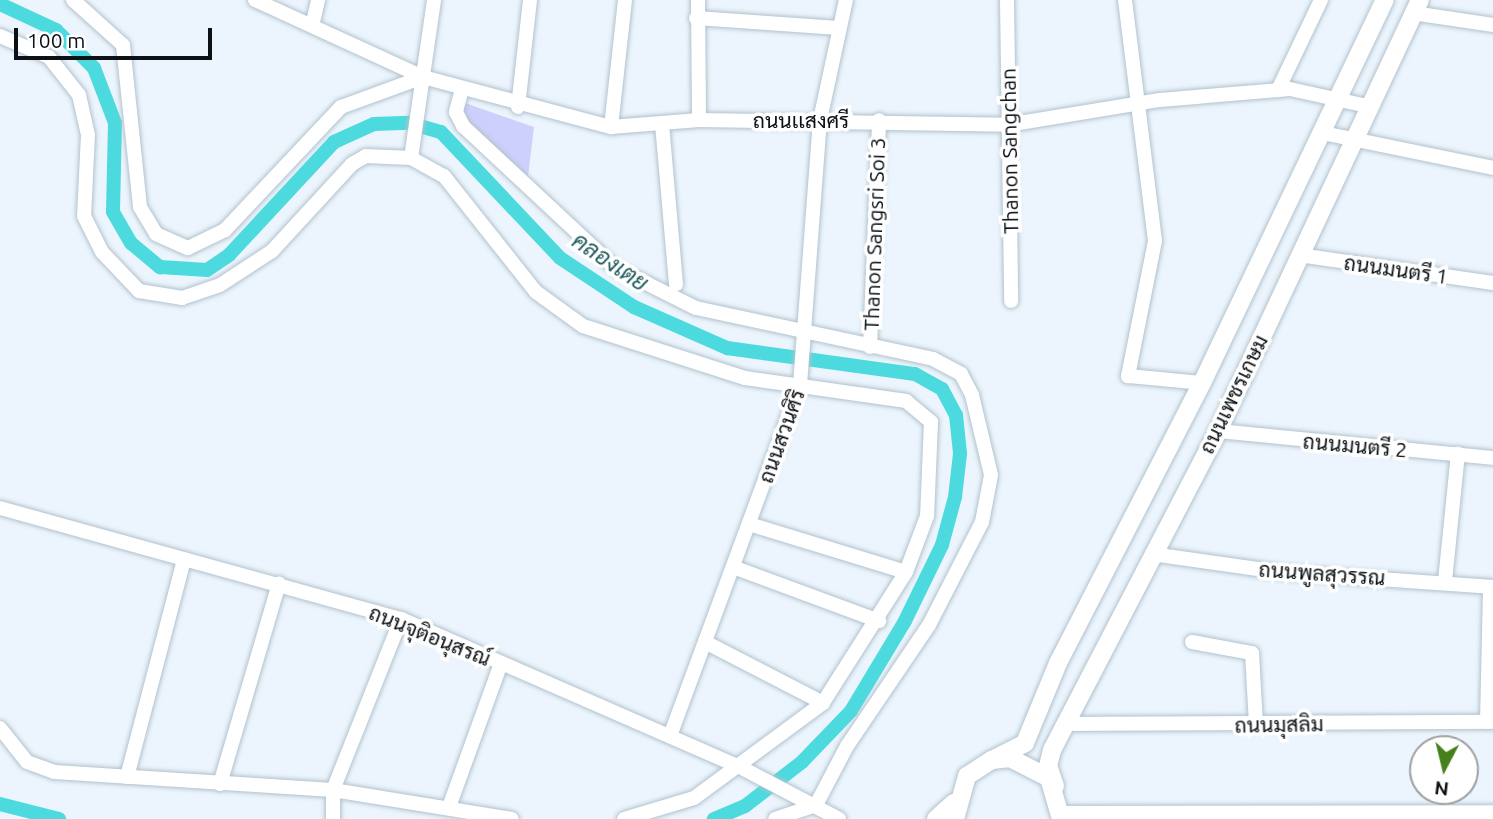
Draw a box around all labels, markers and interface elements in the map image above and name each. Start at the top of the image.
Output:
scale bar [18,14,215,58]
text: 100 m [27,28,85,52]
street label: Thanon Sangchan [995,68,1023,234]
street label: ถนนเเสงศรี [753,107,849,133]
street label: Thanon Sangsri Soi 3 [858,137,890,331]
water label: คลองเตย [567,227,653,297]
street label: ถนนมนตรี 1 [1342,249,1450,289]
street label: ถนนเพชรเกษม [1193,330,1273,458]
street label: ถนนสวนศิริ [752,386,810,486]
street label: ถนนมนตรี 2 [1302,428,1408,462]
street label: ถนนพูลสุวรรณ [1258,556,1386,590]
street label: ถนนจุติอนุสรณ์ [366,599,494,671]
street label: ถนนมุสลิม [1234,711,1324,737]
north arrow [1409,735,1479,805]
text: N [1433,777,1450,801]

